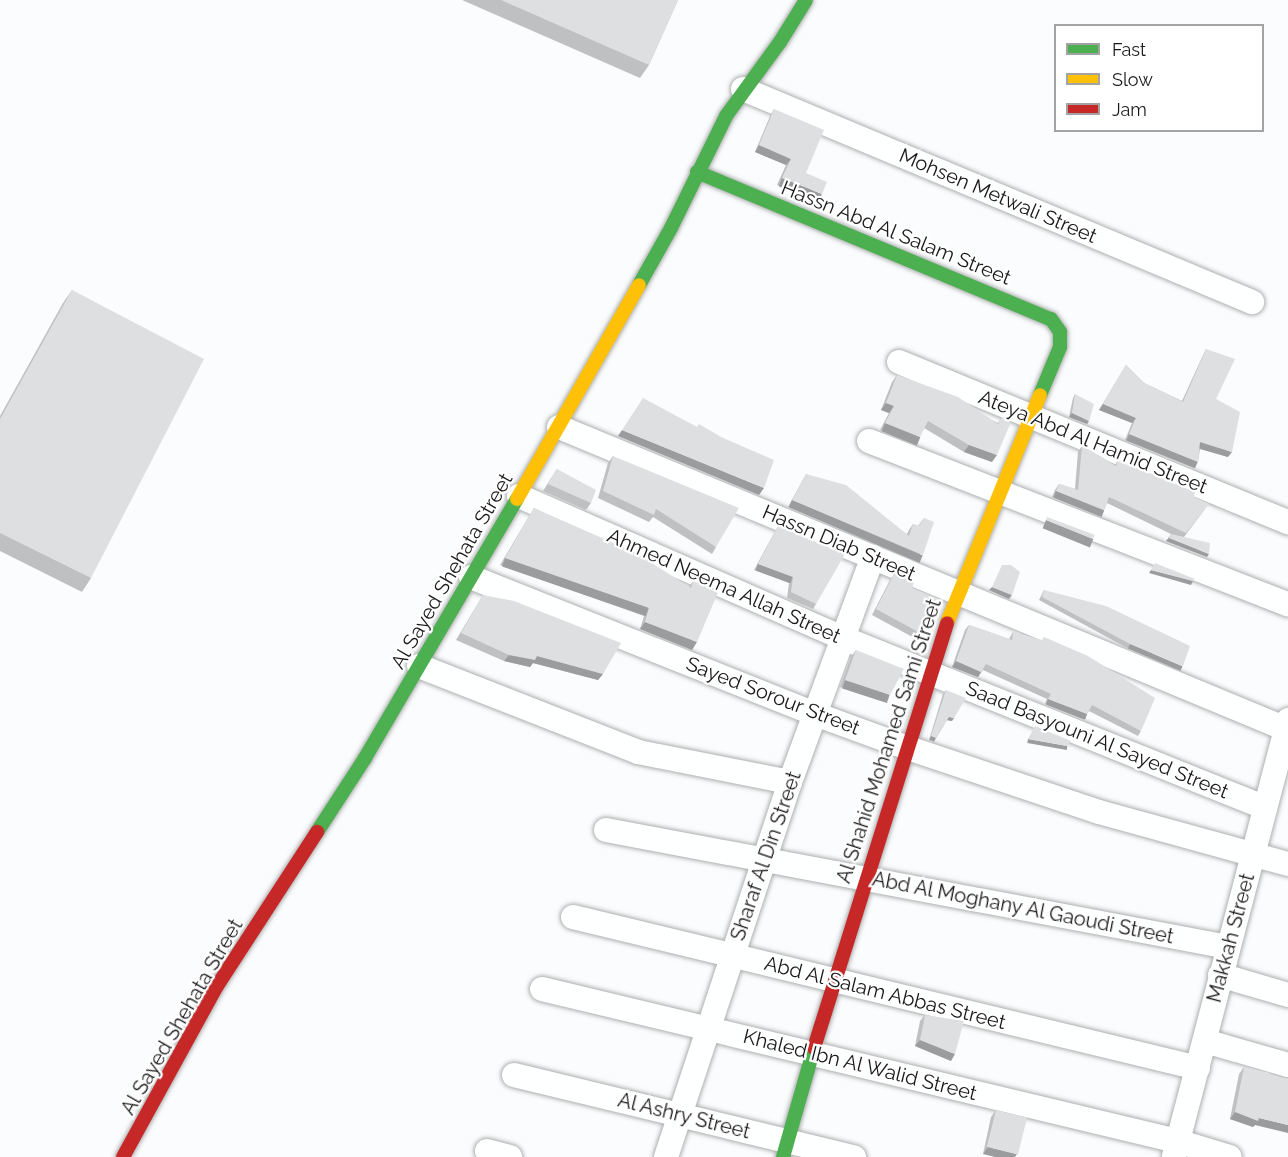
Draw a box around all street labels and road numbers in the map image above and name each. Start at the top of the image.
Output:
street label: Mohsen Metwali Street [896,144,1100,248]
street label: Hassn Abd Al Salam Street [777,176,1015,290]
street label: Ateya Abd Al Hamid Street [974,385,1212,499]
street label: Al Sayed Shehata Street [386,469,518,673]
street label: Hassn Diab Street [759,500,919,586]
street label: Ahmed Neema Allah Street [603,523,845,649]
street label: Al Shahid Mohamed Sami Street [832,596,946,886]
street label: Sayed Sorour Street [683,652,863,740]
street label: Saad Basyouni Al Sayed Street [962,676,1232,804]
street label: Sharaf Al Din Street [725,767,807,945]
street label: Abd Al Moghany Al Gaoudi Street [869,867,1177,949]
street label: Makkah Street [1202,871,1260,1005]
street label: Al Sayed Shehata Street [116,915,248,1119]
street label: Abd Al Salam Abbas Street [761,951,1009,1035]
street label: Khaled Ibn Al Walid Street [740,1024,980,1106]
street label: Al Ashry Street [615,1088,753,1144]

